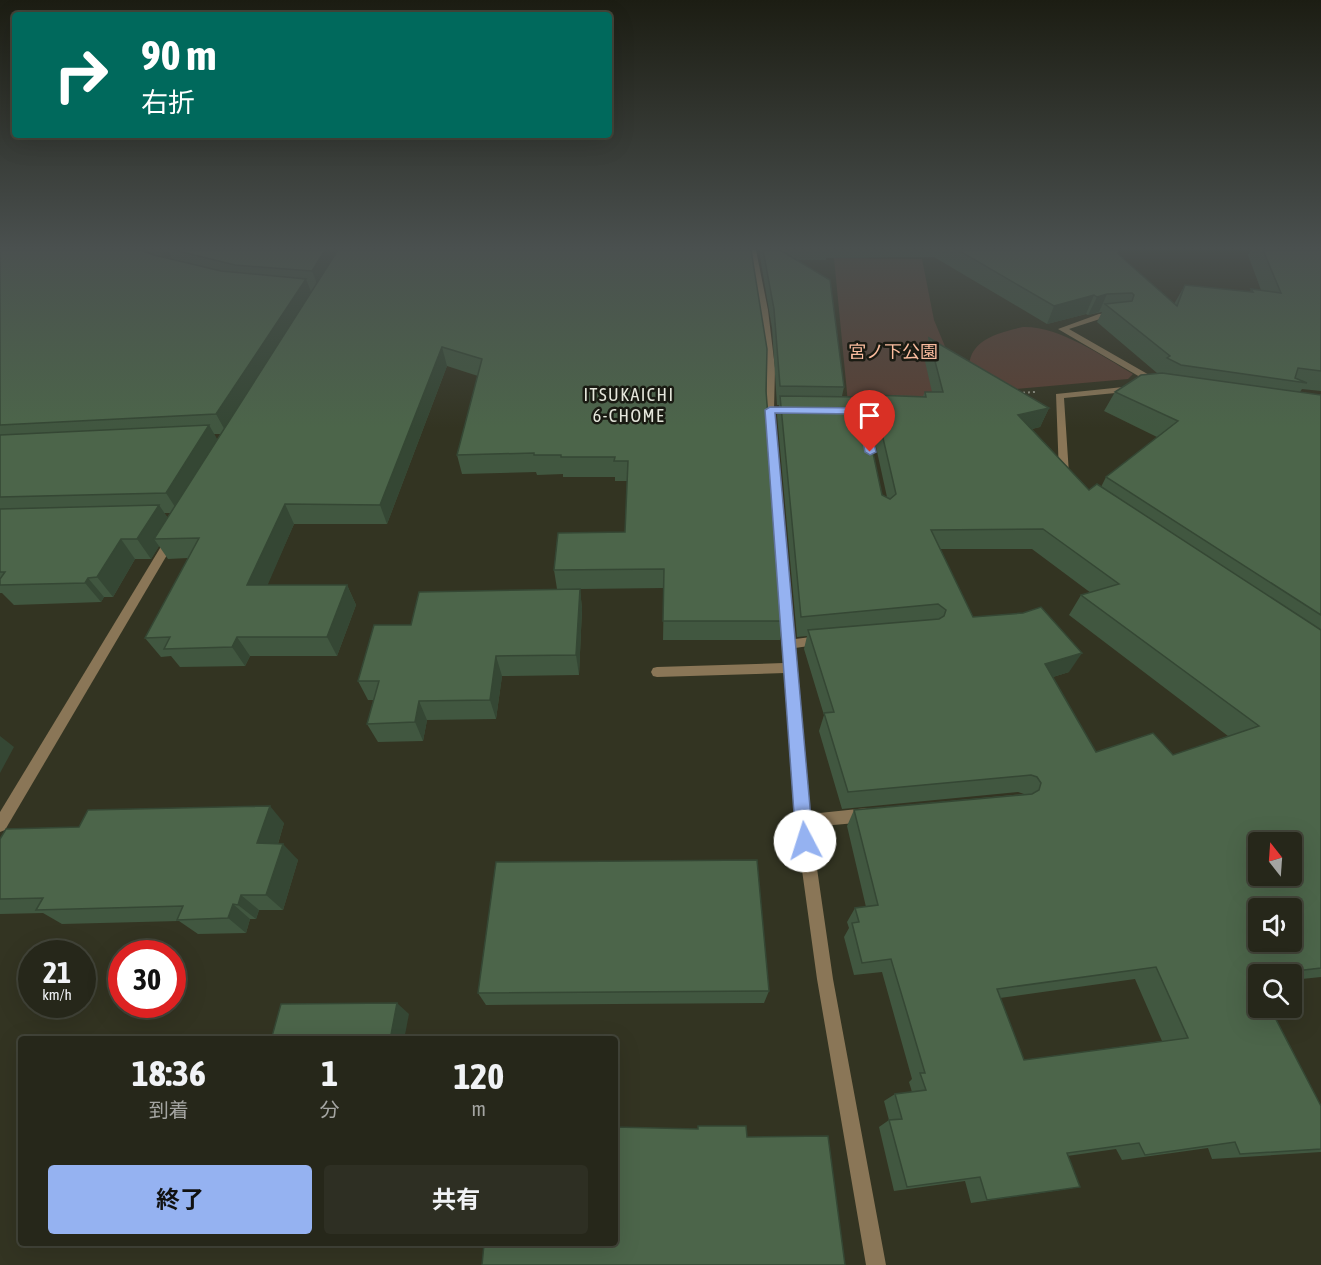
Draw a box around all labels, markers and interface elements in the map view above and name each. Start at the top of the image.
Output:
text: 90 m [141,31,216,79]
icon: right [42,36,120,114]
text: 右折 [141,87,195,118]
park label: 宮ノ下公園 [848,341,938,362]
district label: ITSUKAICHI 6-CHOME [583,384,675,426]
pin [844,390,895,452]
icon: arrive [853,399,886,432]
position arrow [773,809,837,873]
north arrow [1248,832,1302,886]
map controls [1248,832,1302,1018]
button: sound [1248,898,1302,952]
speed limit sign: 30 [108,940,186,1018]
text: 21 [43,955,71,989]
button: search [1248,964,1302,1018]
text: km/h [42,986,72,1003]
text: 18:36 [132,1052,206,1094]
text: 1 [321,1052,338,1094]
text: 120 [453,1055,504,1097]
text: m [472,1097,486,1120]
text: 到着 [149,1098,189,1121]
text: 分 [320,1098,340,1121]
button: 終了 [48,1165,312,1234]
button: 共有 [324,1165,588,1234]

